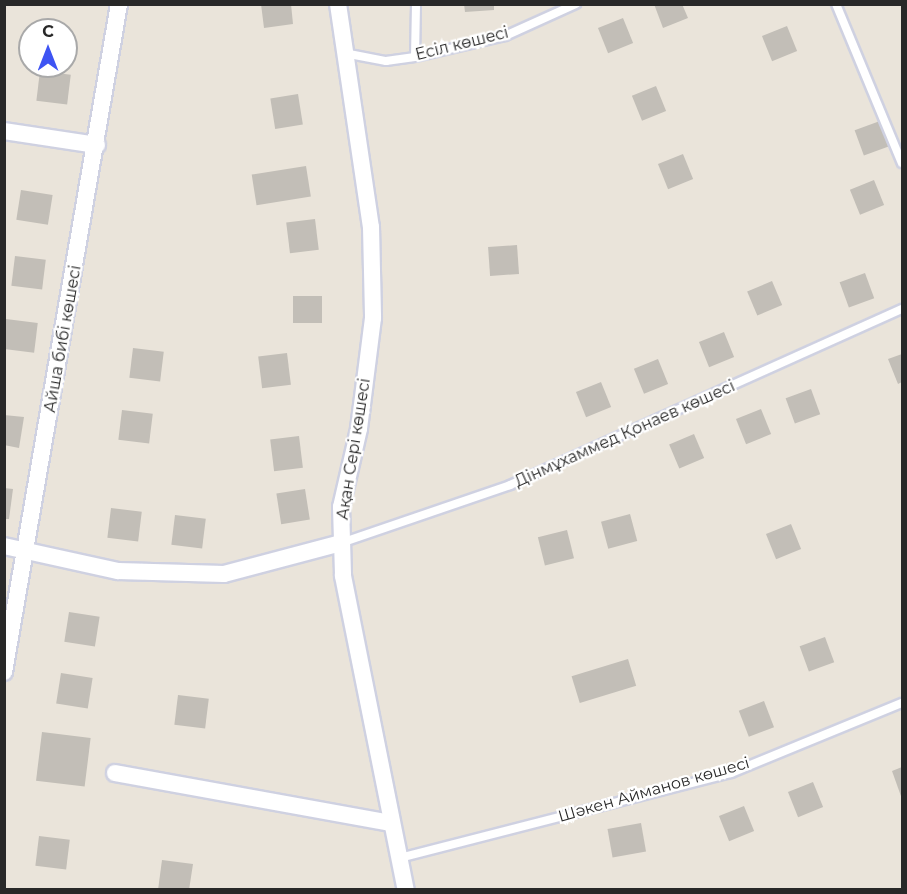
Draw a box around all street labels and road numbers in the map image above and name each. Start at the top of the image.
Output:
street label: Есіл көшесі [413,23,511,65]
street label: Айша бибі көшесі [41,264,85,414]
street label: Ақан Сері көшесі [333,377,375,521]
street label: Дінмұхаммед Қонаев көшесі [512,377,738,491]
street label: Шәкен Айманов көшесі [556,753,752,827]

